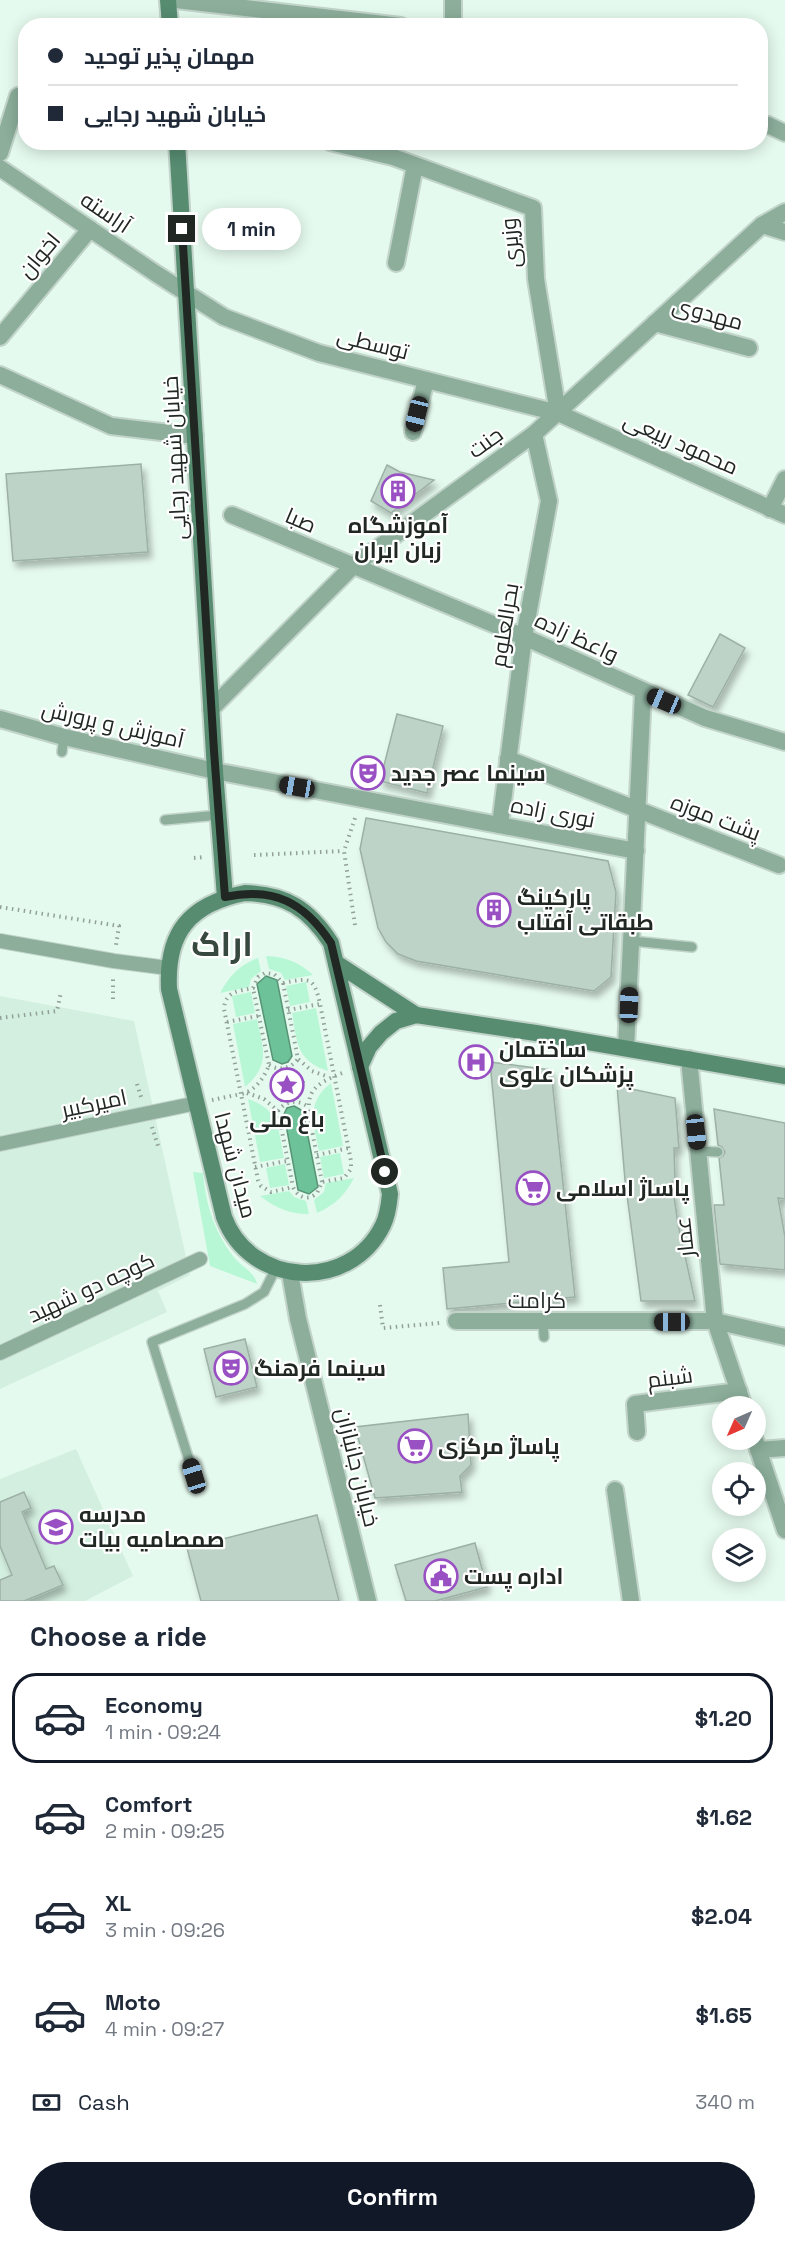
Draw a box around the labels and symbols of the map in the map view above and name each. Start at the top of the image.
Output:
street label: آراسته [75,185,137,239]
callout: 1 min [203,208,302,250]
route end [168,215,195,242]
street label: وزیری [494,217,526,269]
street label: اخوان [12,226,66,284]
street label: مهدوی [670,290,746,336]
street label: توسطی [334,321,412,365]
street label: خیابان شهید رجایی [156,375,192,541]
car [404,394,430,434]
street label: محمود ربیعی [619,405,743,481]
street label: جنت [462,420,508,464]
building icon: آموزشگاه زبان ایران [380,473,416,509]
street label: صبا [281,501,321,539]
place label: آموزشگاه زبان ایران [348,511,448,564]
street label: بحرالعلوم [484,581,526,669]
street label: واعظ زاده [531,605,623,669]
car [644,686,684,716]
street label: آموزش و پرورش [39,694,187,755]
theatre icon: سینما عصر جدید [350,755,386,791]
place label: سینما عصر جدید [391,759,546,787]
car [278,775,316,799]
street label: پشت موزه [667,787,765,848]
street label: نوری زاده [509,790,597,834]
place label: پارکینگ طبقاتی آفتاب [517,883,654,936]
building icon: پارکینگ طبقاتی آفتاب [476,892,512,928]
district label: اراک [191,923,253,966]
car [619,987,639,1023]
place label: ساختمان پزشکان علوی [499,1035,634,1090]
hospital icon: ساختمان پزشکان علوی [458,1044,494,1080]
place icon: باغ ملی [269,1067,305,1103]
street label: امیرکبیر [57,1082,129,1124]
place label: باغ ملی [249,1105,325,1134]
street label: میدان شهدا [208,1109,264,1221]
car [685,1113,707,1151]
route start [371,1158,398,1185]
supermarket icon: پاساژ اسلامی [515,1170,551,1206]
place label: پاساژ اسلامی [556,1174,689,1204]
street label: عمار [668,1216,700,1260]
street label: کوچه دو شهید [23,1246,159,1329]
street label: کرامت [508,1286,566,1314]
car [654,1313,690,1331]
theatre icon: سینما فرهنگ [213,1350,249,1386]
place label: سینما فرهنگ [254,1354,386,1382]
street label: شبنم [646,1360,695,1396]
north arrow [712,1396,766,1450]
street label: خیابان جانبازان [330,1405,386,1529]
supermarket icon: پاساژ مرکزی [397,1428,433,1464]
place label: پاساژ مرکزی [438,1432,559,1462]
car [180,1456,208,1496]
place label: مدرسه صمصامیه بیات [79,1500,225,1553]
school or university icon: مدرسه صمصامیه بیات [38,1509,74,1545]
public building icon: اداره پست [423,1558,459,1594]
place label: اداره پست [464,1562,563,1592]

